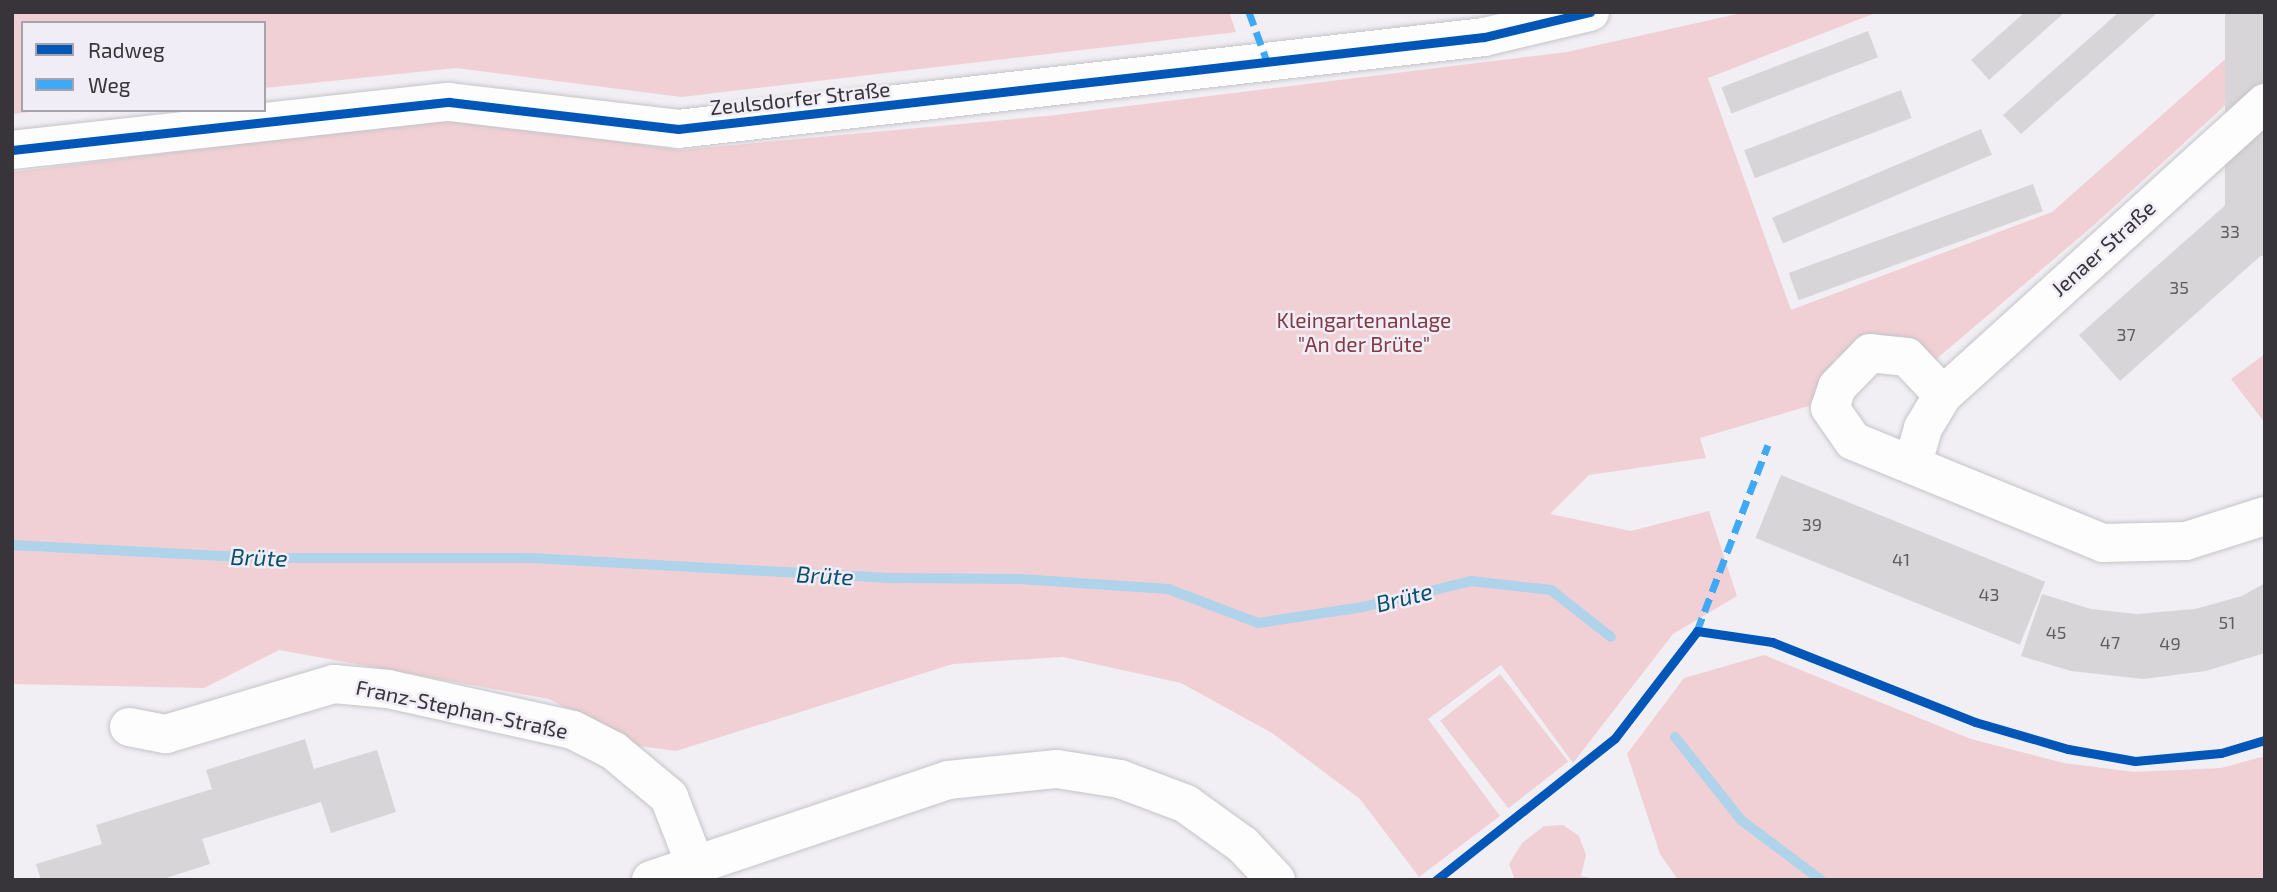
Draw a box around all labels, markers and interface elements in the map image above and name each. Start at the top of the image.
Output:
legend [21,21,266,112]
text: Radweg [88,37,165,62]
text: Weg [88,72,131,97]
street label: Zeulsdorfer Straße [708,76,892,120]
street label: Jenaer Straße [2046,195,2160,301]
house number: 33 [2220,220,2240,242]
house number: 35 [2169,276,2189,298]
park label: Kleingartenanlage "An der Brüte" [1277,307,1451,357]
house number: 37 [2116,323,2136,345]
house number: 39 [1802,513,1822,535]
water label: Brüte [230,542,288,572]
house number: 41 [1892,548,1910,570]
water label: Brüte [796,560,854,590]
water label: Brüte [1373,577,1435,617]
house number: 43 [1978,583,2000,605]
house number: 51 [2219,611,2235,633]
house number: 45 [2046,621,2066,643]
house number: 47 [2100,631,2120,653]
house number: 49 [2159,632,2181,654]
street label: Franz-Stephan-Straße [354,674,570,744]

